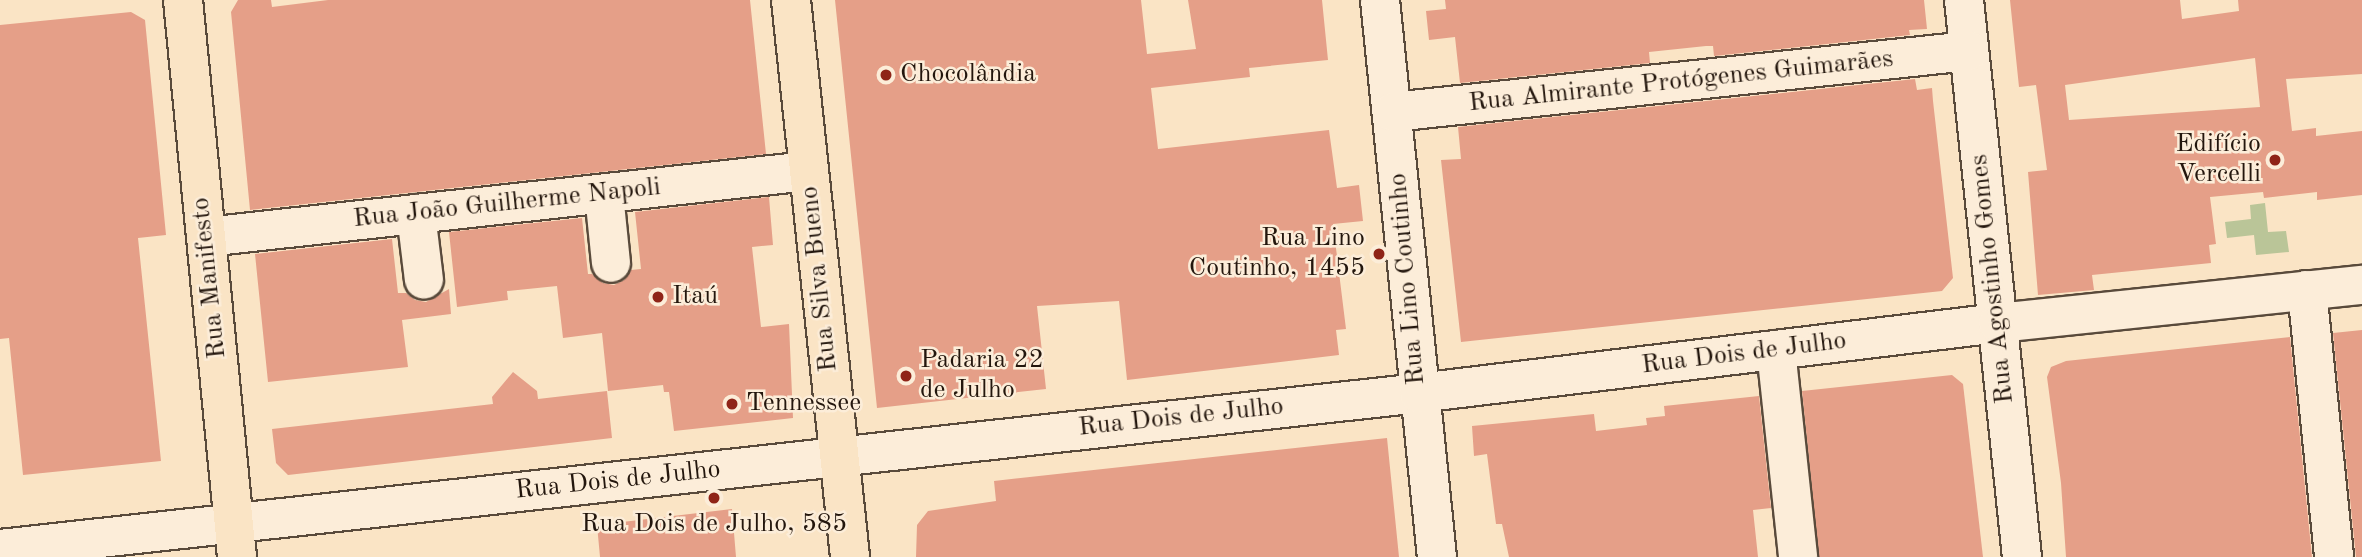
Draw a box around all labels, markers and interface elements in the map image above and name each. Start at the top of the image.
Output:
street label: Rua Almirante Protógenes Guimarães [1467,44,1895,120]
place label: Chocolândia [900,59,1036,91]
marker: Chocolândia [878,67,894,83]
place label: Edifício Vercelli [2176,129,2261,190]
marker: Edifício Vercelli [2267,152,2283,168]
street label: Rua Agostinho Gomes [1964,153,2022,405]
street label: Rua João Guilherme Napoli [352,172,662,236]
street label: Rua Lino Coutinho [1383,172,1433,386]
street label: Rua Silva Bueno [795,185,845,373]
street label: Rua Manifesto [186,196,234,360]
place label: Rua Lino Coutinho, 1455 [1189,223,1365,284]
marker: Rua Lino Coutinho, 1455 [1371,246,1387,262]
place label: Itaú [672,281,718,313]
marker: Itaú [650,289,666,305]
street label: Rua Dois de Julho [1640,326,1848,382]
place label: Padaria 22 de Julho [920,345,1044,406]
marker: Padaria 22 de Julho [898,368,914,384]
place label: Tennessee [746,388,861,420]
street label: Rua Dois de Julho [1077,392,1285,444]
marker: Tennessee [724,396,740,412]
street label: Rua Dois de Julho [514,455,722,507]
marker: Rua Dois de Julho, 585 [706,490,722,506]
place label: Rua Dois de Julho, 585 [581,509,847,541]

